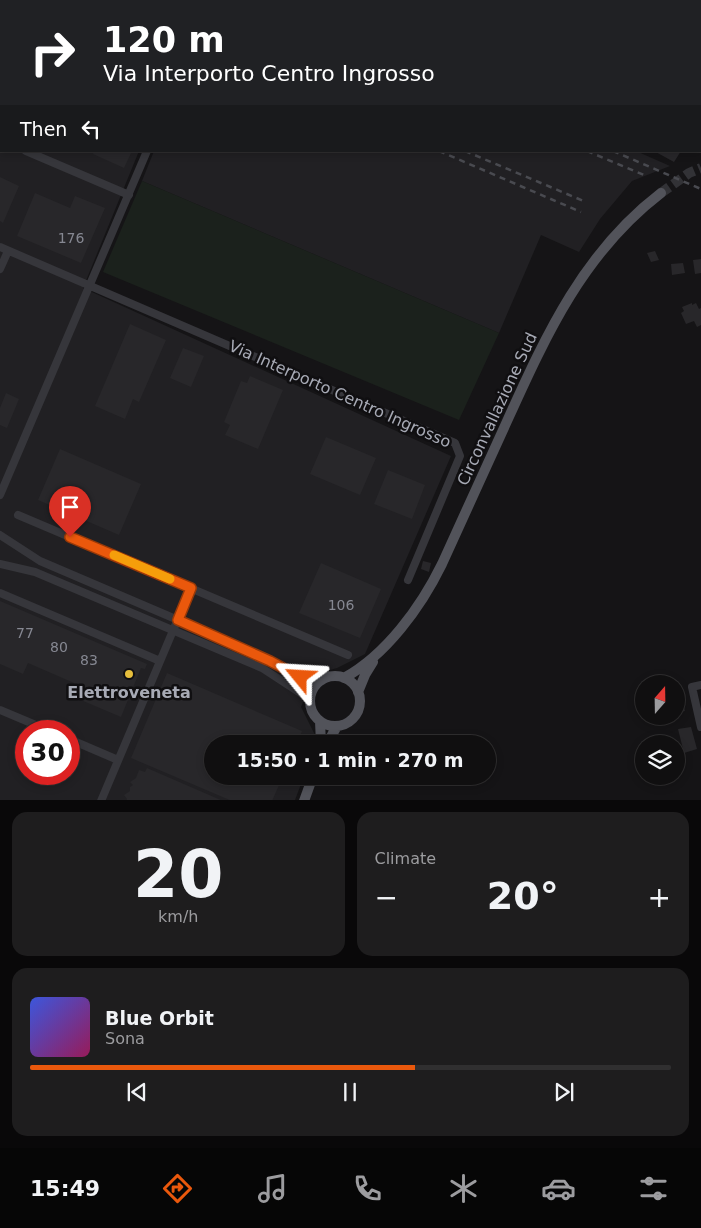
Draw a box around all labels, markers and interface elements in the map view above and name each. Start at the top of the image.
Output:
icon: right [20,20,85,85]
text: 120 m [103,20,225,60]
text: Via Interporto Centro Ingrosso [103,61,435,86]
icon: left [77,115,105,143]
text: Then [20,118,67,140]
house number: 176 [58,230,84,246]
street label: Circonvallazione Sud [453,329,541,489]
street label: Via Interporto Centro Ingrosso [226,336,454,452]
pin [49,486,91,537]
icon: arrive [56,493,84,521]
house number: 106 [328,597,354,613]
house number: 77 [16,625,34,641]
house number: 80 [50,639,68,655]
position arrow [273,650,325,702]
house number: 83 [80,652,98,668]
marker: Elettroveneta [123,668,135,680]
north arrow [635,675,685,725]
map controls [635,675,685,785]
place label: Elettroveneta [67,683,191,702]
speed limit sign: 30 [15,720,80,785]
button: layers [635,735,685,785]
text: 15:50 · 1 min · 270 m [236,749,464,771]
text: 20 [133,837,223,912]
text: Climate [375,849,436,868]
text: 20° [487,874,559,918]
text: − [375,881,398,914]
text: + [648,881,671,914]
text: km/h [158,907,198,926]
text: Blue Orbit [105,1007,214,1029]
text: Sona [105,1029,145,1048]
icon: previous [123,1078,151,1106]
icon: pause [336,1078,364,1106]
icon: next [550,1078,578,1106]
icon: directions [160,1171,195,1206]
icon: music [255,1171,290,1206]
icon: phone [350,1171,385,1206]
icon: climate [446,1171,481,1206]
icon: car [541,1171,576,1206]
icon: filters [636,1171,671,1206]
text: 15:49 [30,1176,100,1201]

